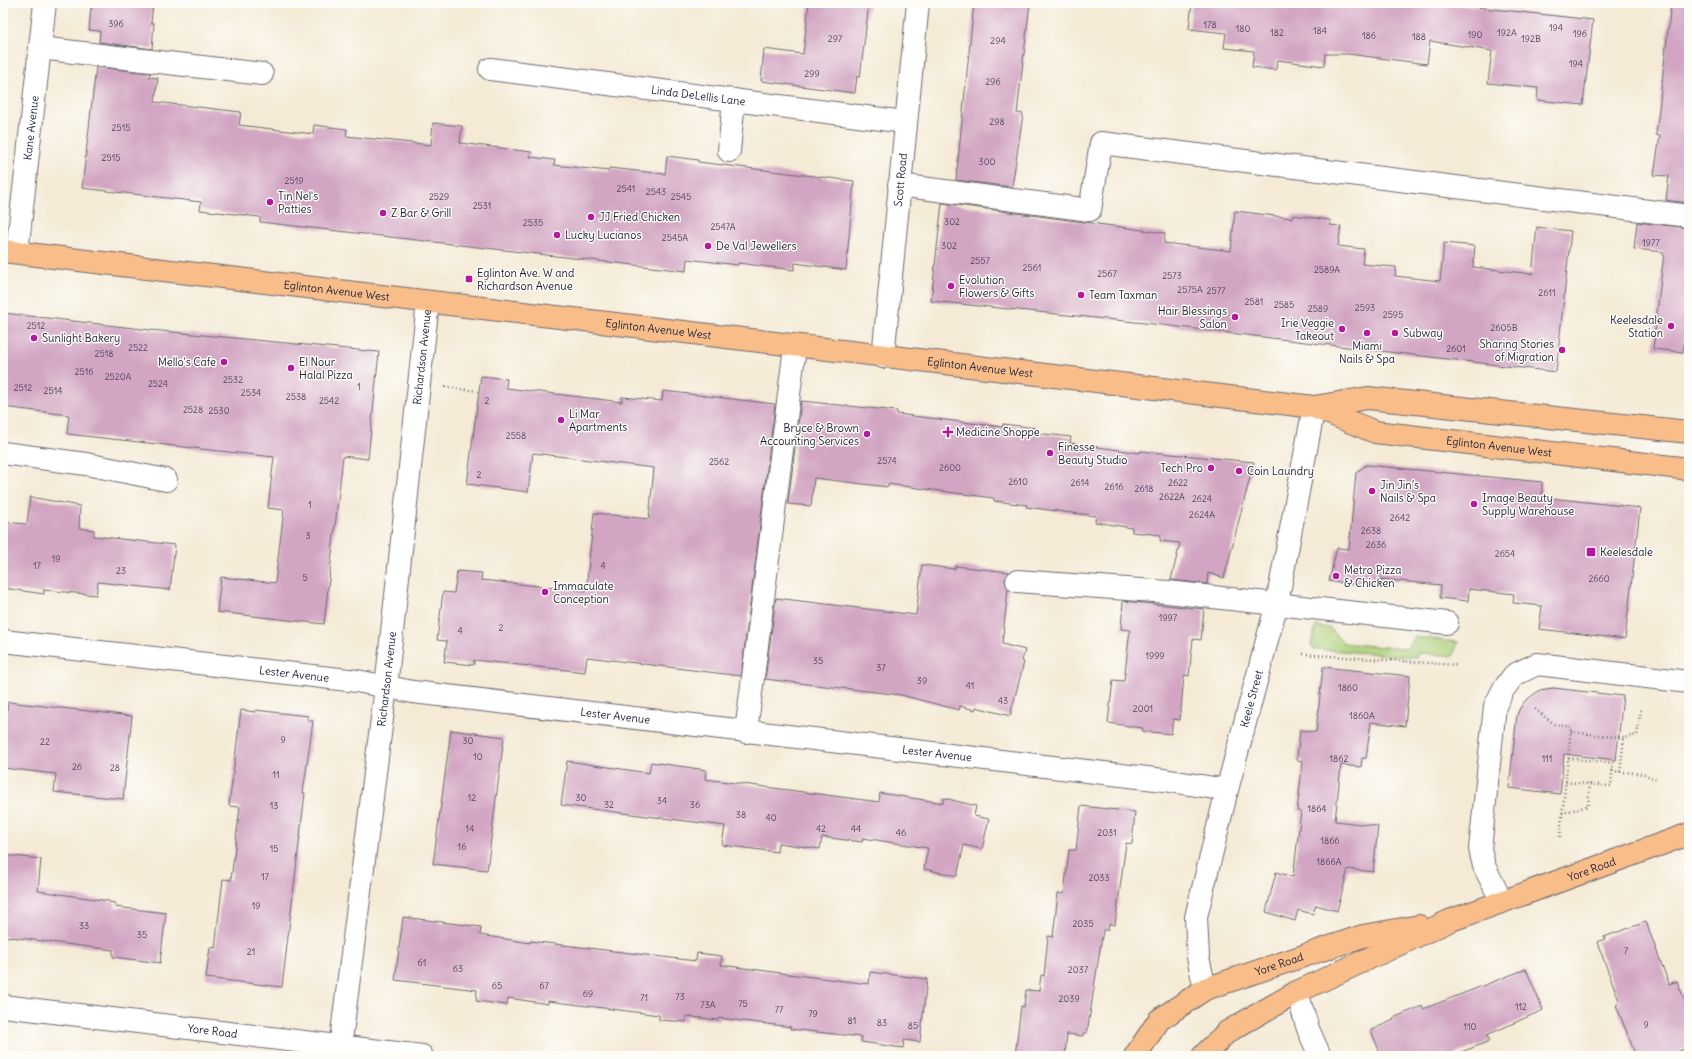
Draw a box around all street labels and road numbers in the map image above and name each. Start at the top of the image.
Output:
street label: Linda DeLellis Lane [650,83,746,109]
street label: Kane Avenue [20,95,42,161]
street label: Scott Road [891,152,910,207]
street label: Eglinton Avenue West [283,277,391,304]
street label: Richardson Avenue [410,309,434,405]
street label: Eglinton Avenue West [605,316,712,342]
street label: Eglinton Avenue West [926,354,1034,381]
street label: Eglinton Avenue West [1445,433,1553,460]
street label: Richardson Avenue [374,631,399,727]
street label: Lester Avenue [258,663,330,685]
street label: Keele Street [1237,668,1266,729]
street label: Lester Avenue [580,705,651,727]
street label: Lester Avenue [901,742,973,764]
street label: Yore Road [1566,854,1618,884]
street label: Yore Road [1253,949,1306,979]
street label: Yore Road [187,1021,239,1041]

